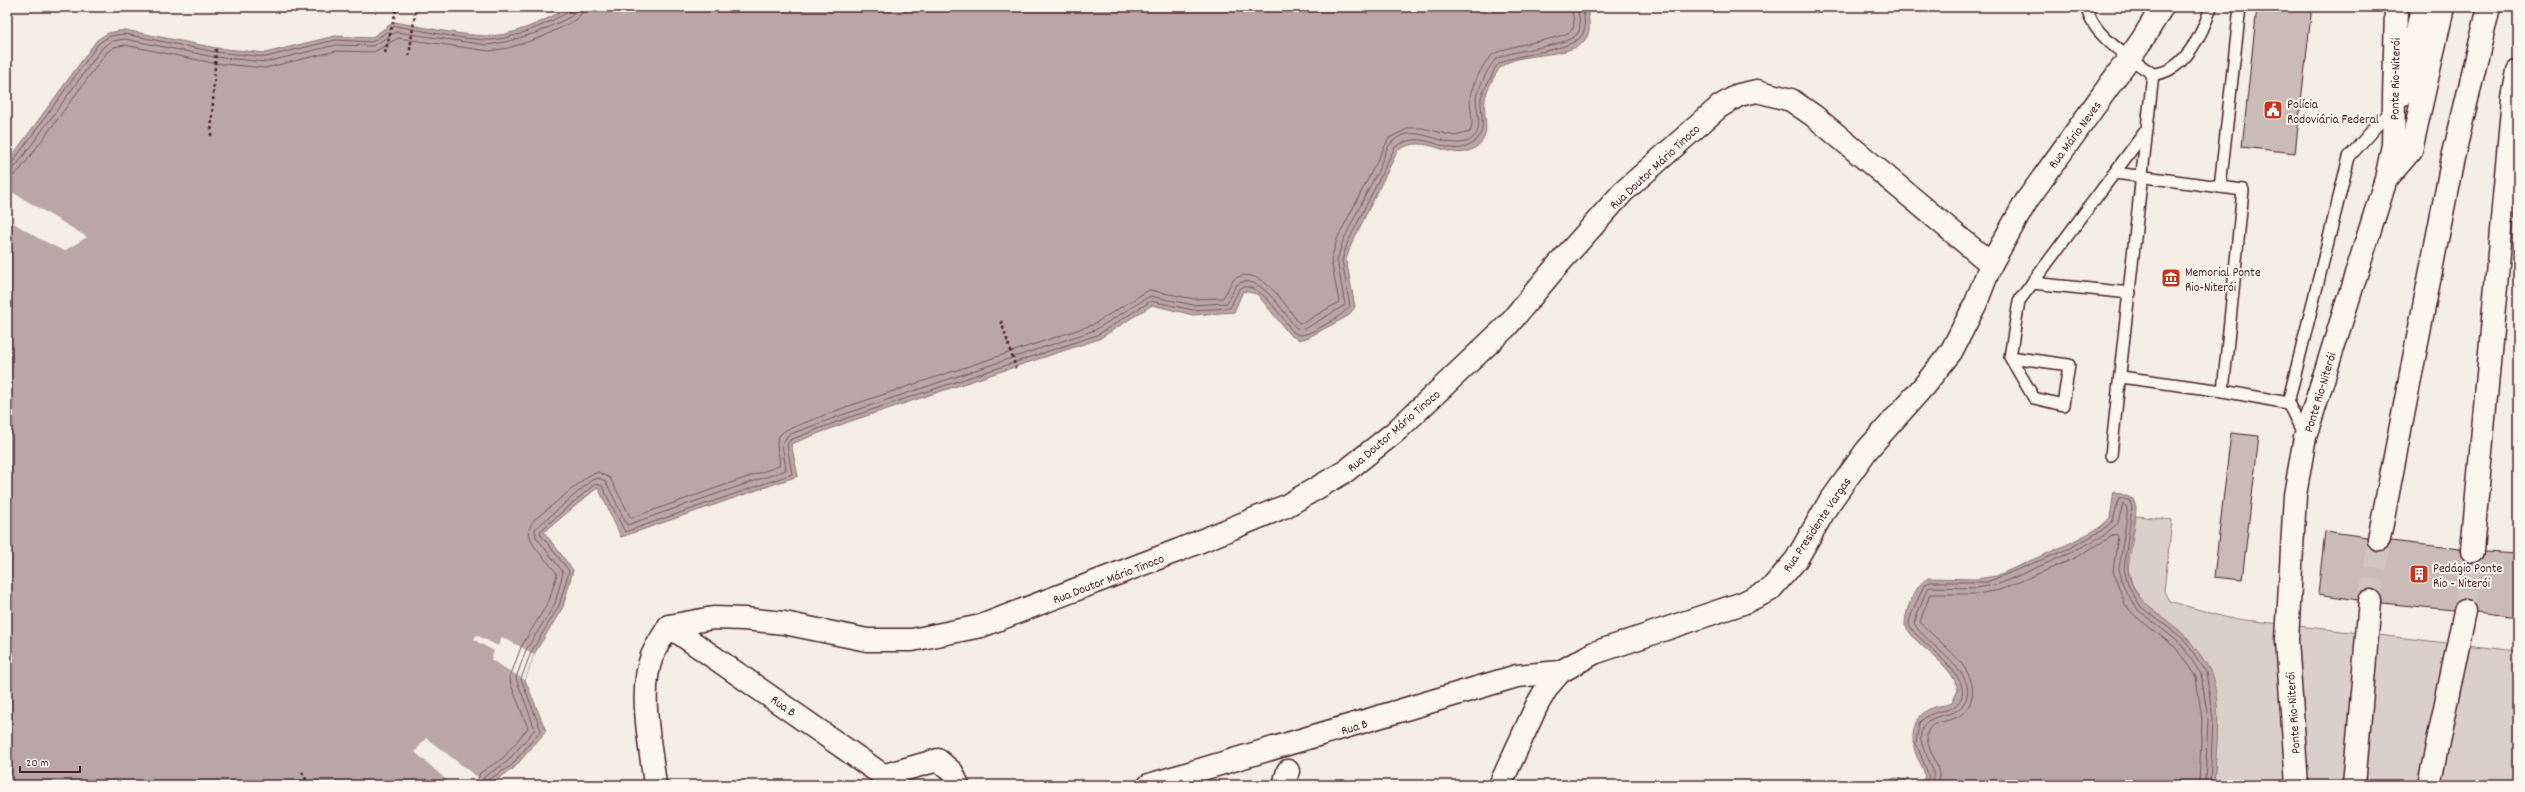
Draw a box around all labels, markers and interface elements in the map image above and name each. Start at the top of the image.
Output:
street label: Ponte Rio-Niterói [2386,37,2407,120]
place label: Polícia Rodoviária Federal [2287,96,2379,130]
street label: Rua Mário Neves [2045,98,2107,173]
public building icon: Polícia Rodoviária Federal [2262,99,2284,121]
street label: Rua Doutor Mário Tinoco [1606,121,1705,215]
place label: Memorial Ponte Rio-Niterói [2185,264,2261,298]
museum icon: Memorial Ponte Rio-Niterói [2160,267,2182,289]
street label: Ponte Rio-Niterói [2300,350,2343,435]
street label: Rua Doutor Mário Tinoco [1344,386,1446,478]
street label: Rua Presidente Vargas [1779,474,1857,577]
street label: Rua Doutor Mário Tinoco [1050,550,1168,610]
place label: Pedágio Ponte Rio - Niterói [2433,560,2503,594]
building icon: Pedágio Ponte Rio - Niterói [2408,563,2430,585]
street label: Ponte Rio-Niterói [2282,670,2307,755]
street label: Rua B [766,691,799,723]
street label: Rua B [1339,715,1371,741]
scale bar [20,748,80,774]
text: 20 m [26,755,49,772]

